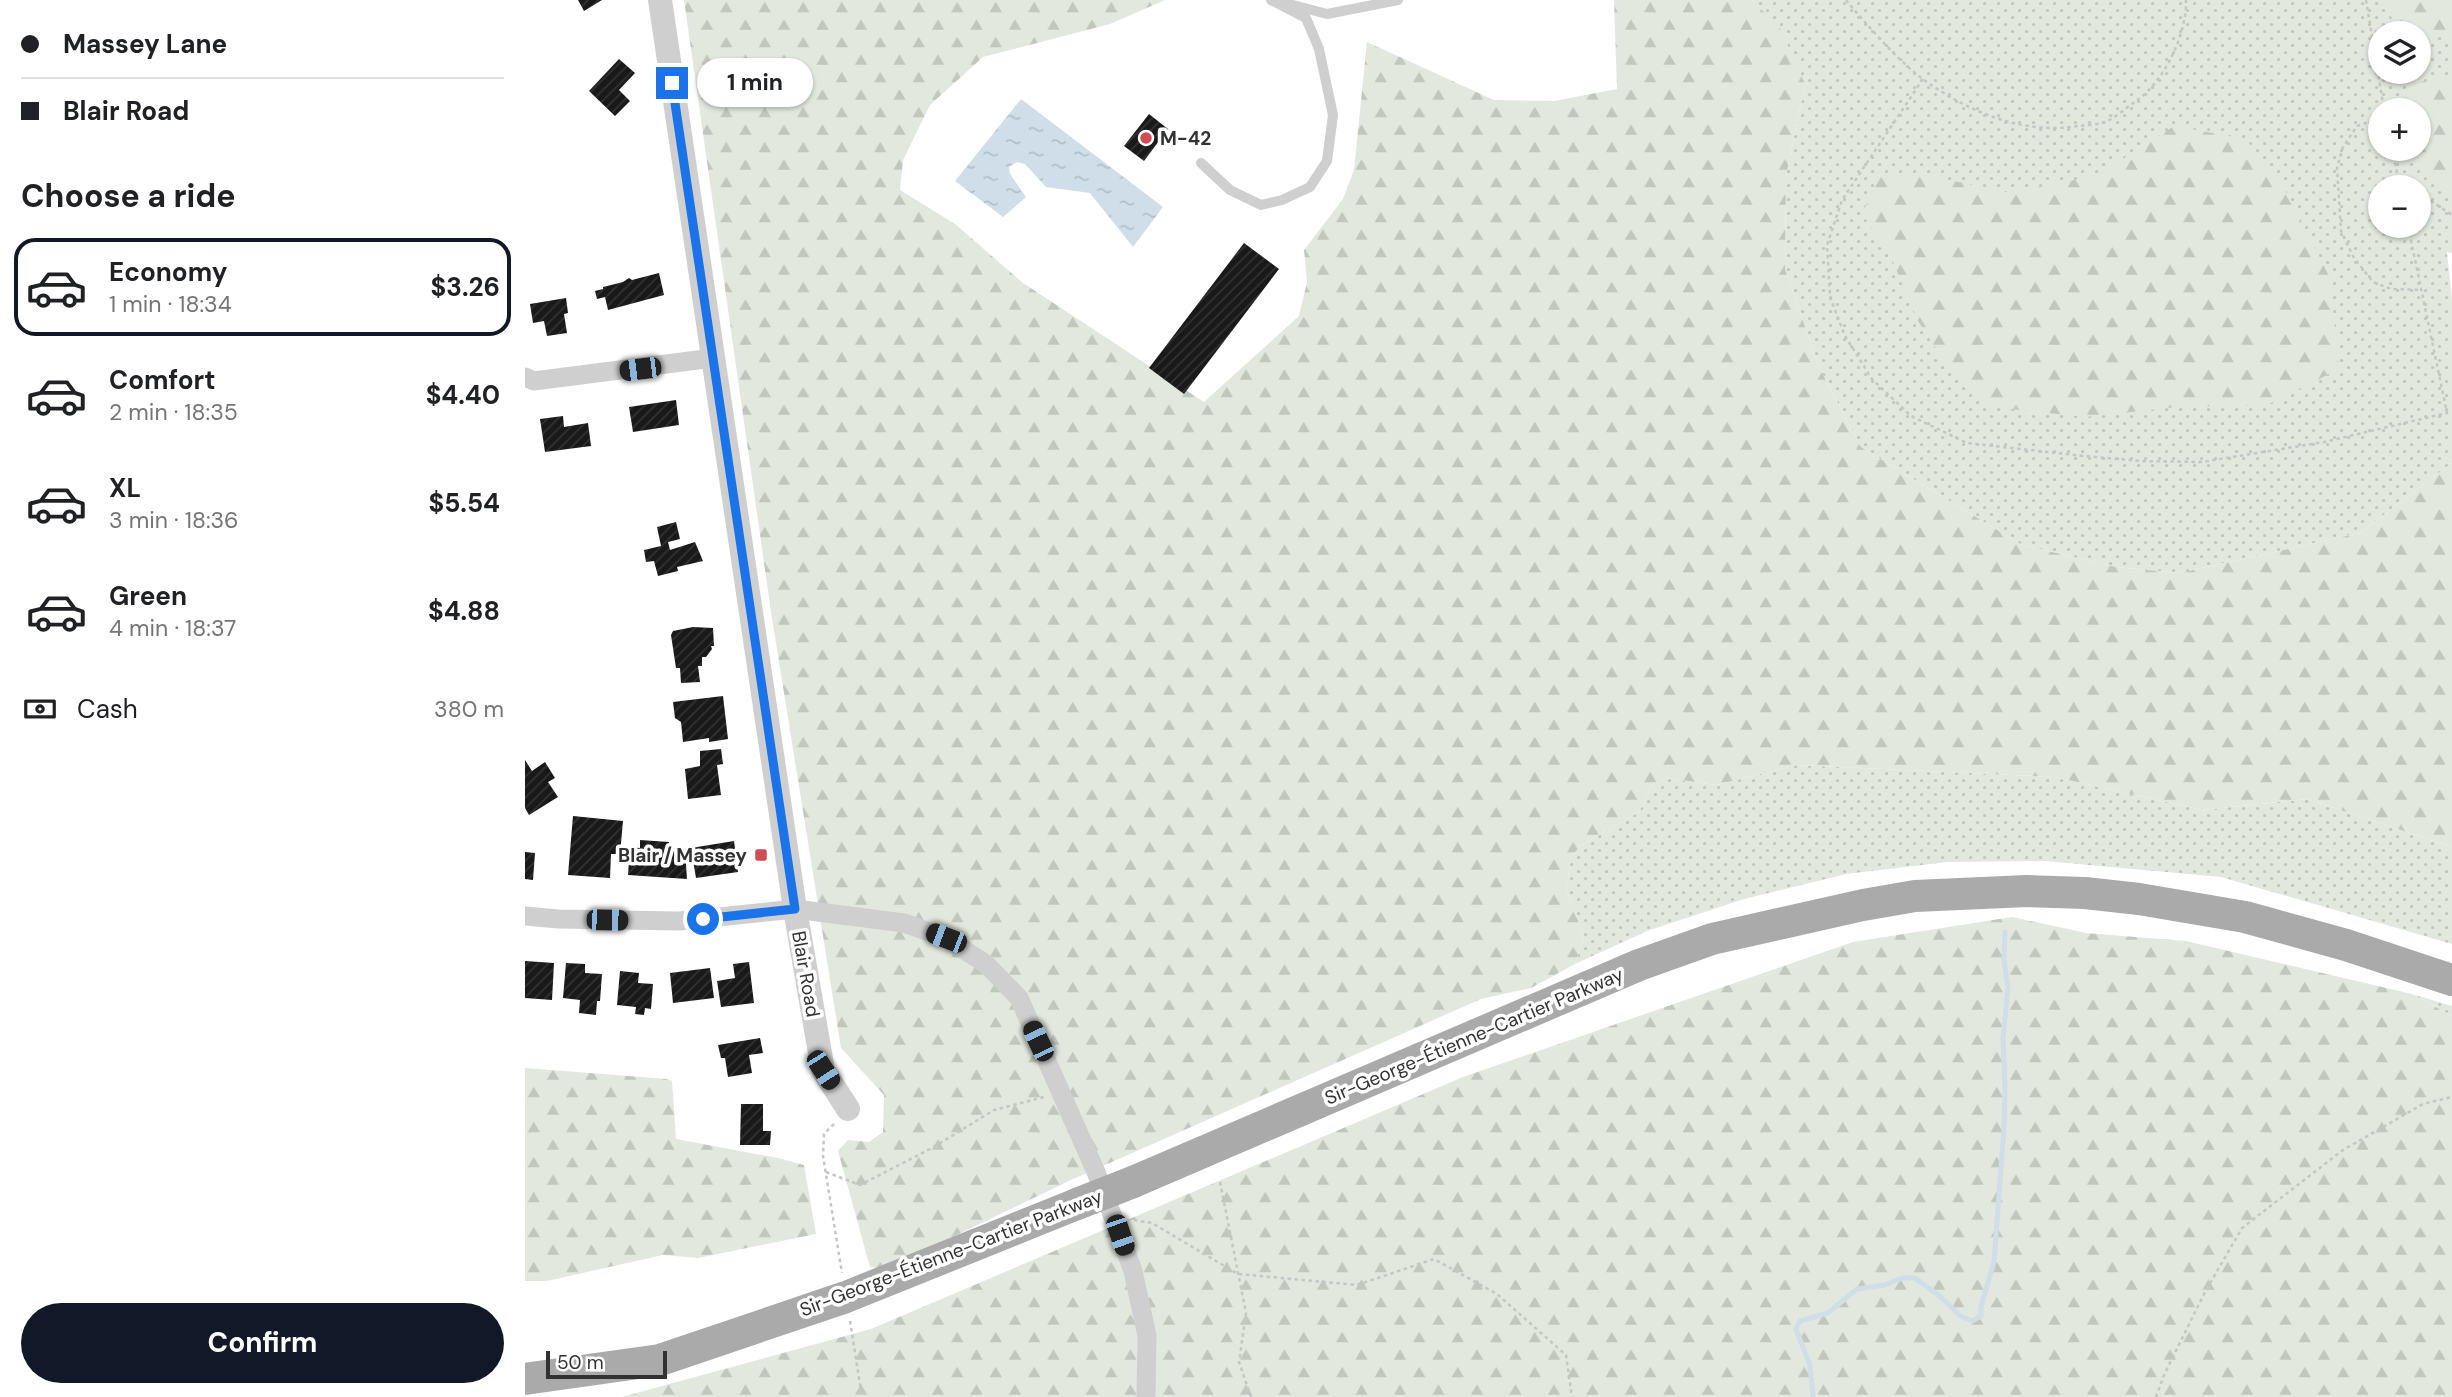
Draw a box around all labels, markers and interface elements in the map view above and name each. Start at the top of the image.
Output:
map controls [2368,21,2431,238]
button: layers [2368,21,2431,84]
text: Massey Lane [63,27,227,61]
callout: 1 min [697,58,812,108]
route end [656,67,688,99]
text: 1 min [727,67,783,97]
text: Blair Road [63,94,189,128]
button: + [2368,98,2431,161]
place label: M-42 [1160,126,1211,151]
marker: M-42 [1138,130,1154,146]
text: Choose a ride [21,175,236,217]
button: − [2368,175,2431,238]
text: Economy [109,255,227,289]
icon: car [25,256,88,319]
text: $3.26 [431,270,500,304]
text: 1 min · 18:34 [109,289,232,319]
car [618,356,663,382]
text: Comfort [109,363,215,397]
icon: car [25,364,88,427]
text: $4.40 [426,378,500,412]
text: 2 min · 18:35 [109,397,238,427]
text: XL [109,471,141,505]
icon: car [25,472,88,535]
text: $5.54 [428,486,500,520]
text: 3 min · 18:36 [109,505,239,535]
text: Green [109,579,187,613]
icon: car [25,580,88,643]
text: $4.88 [428,594,500,628]
text: 4 min · 18:37 [109,613,236,643]
icon: cash [21,690,59,728]
text: Cash [77,692,138,726]
text: 380 m [434,694,504,724]
place label: Blair / Massey [618,843,748,868]
marker: Blair / Massey [753,847,769,863]
route start [687,903,719,935]
car [586,909,629,931]
car [923,921,970,955]
street label: Blair Road [786,929,826,1019]
street label: Sir-George-Étienne-Cartier Parkway [1321,961,1627,1110]
car [1020,1018,1057,1064]
car [803,1047,844,1093]
street label: Sir-George-Étienne-Cartier Parkway [796,1183,1106,1322]
car [1104,1212,1137,1258]
button: Confirm [21,1303,504,1383]
scale bar [546,1348,667,1380]
text: 50 m [557,1350,604,1375]

